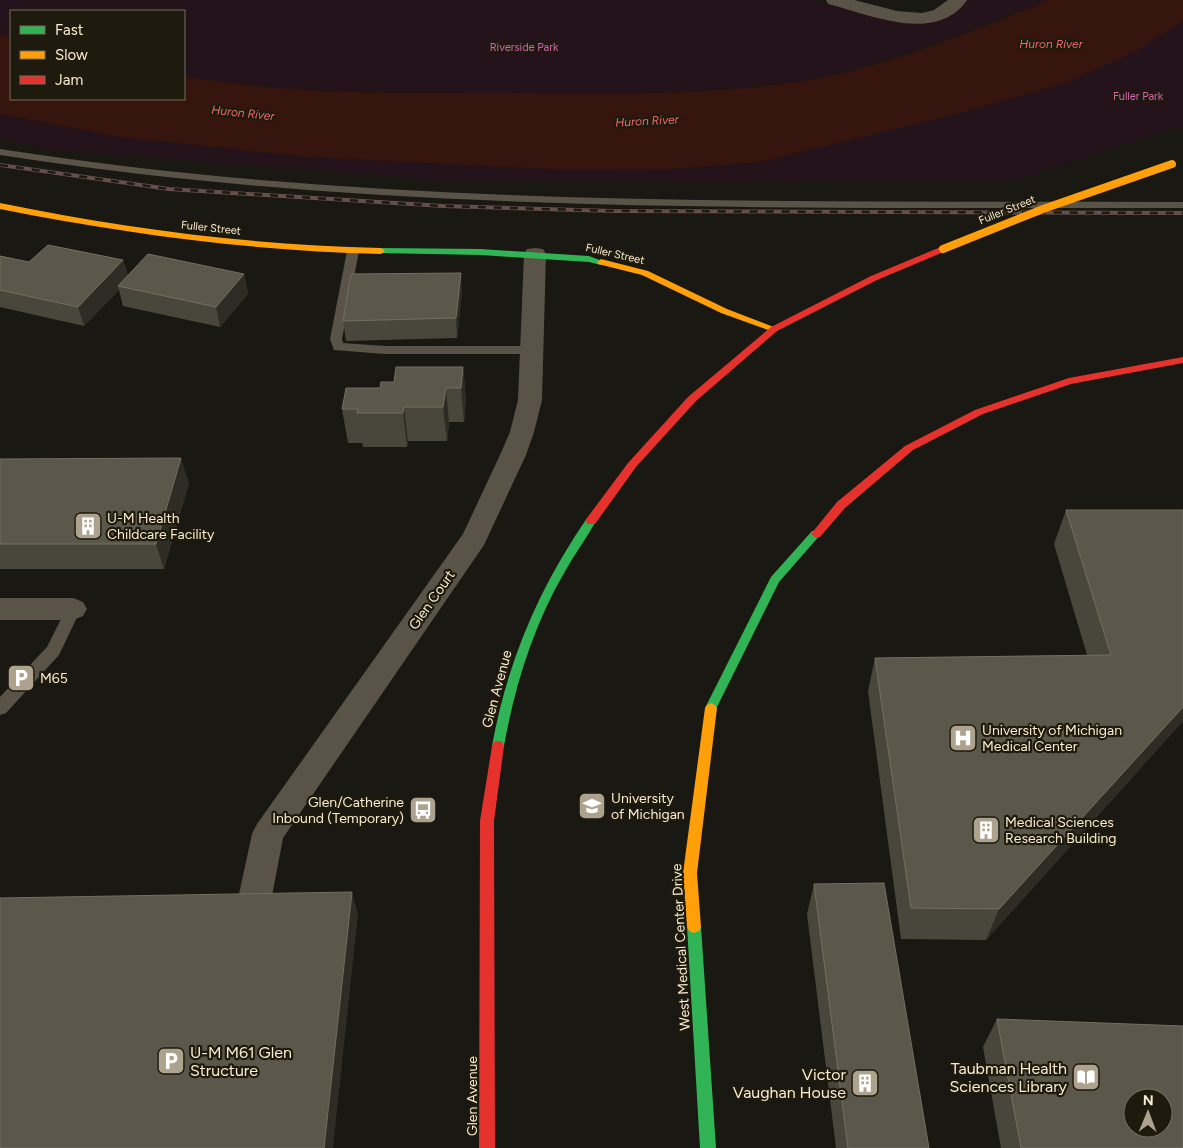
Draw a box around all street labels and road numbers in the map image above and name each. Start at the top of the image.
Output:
street label: Fuller Street [977,193,1037,227]
street label: Fuller Street [180,218,242,238]
street label: Fuller Street [584,241,646,267]
street label: Glen Court [405,567,459,633]
street label: Glen Avenue [478,648,516,730]
street label: West Medical Center Drive [668,863,694,1031]
street label: Glen Avenue [464,1056,481,1136]

